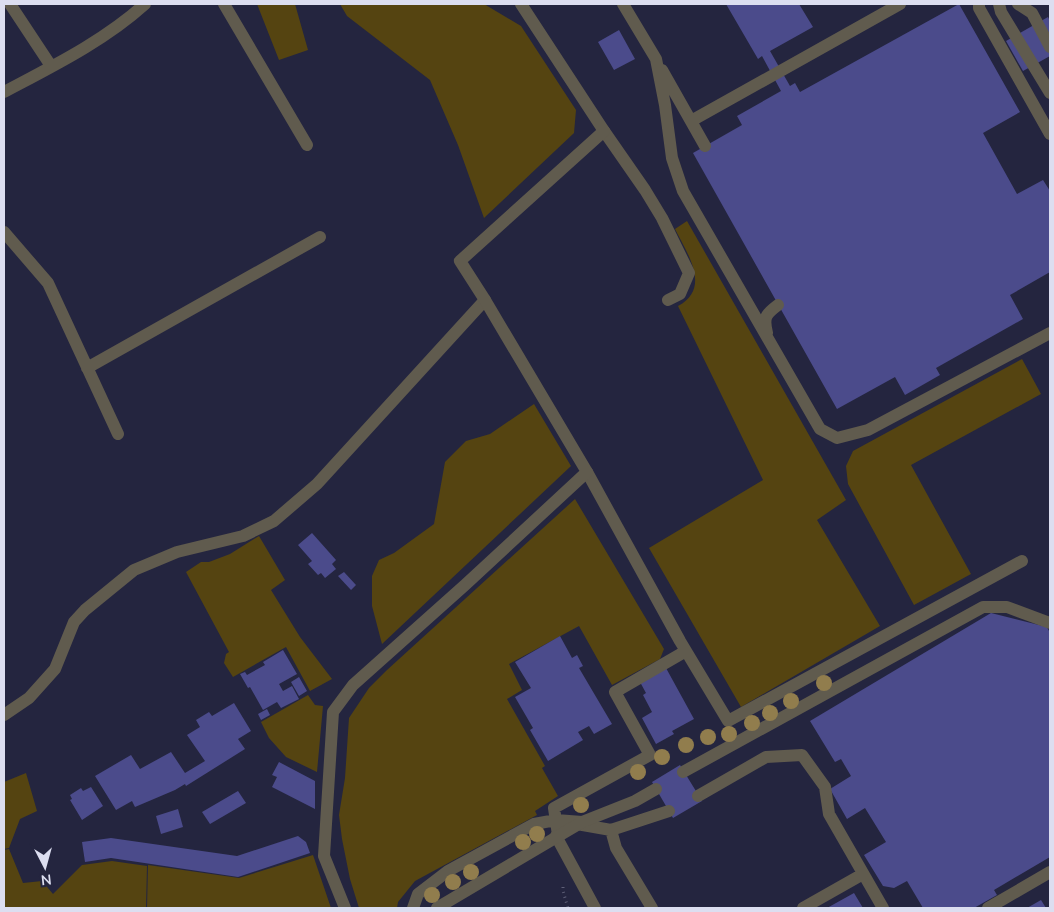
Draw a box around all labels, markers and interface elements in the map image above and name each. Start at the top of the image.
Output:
north arrow [20,842,70,892]
text: N [40,870,53,889]

